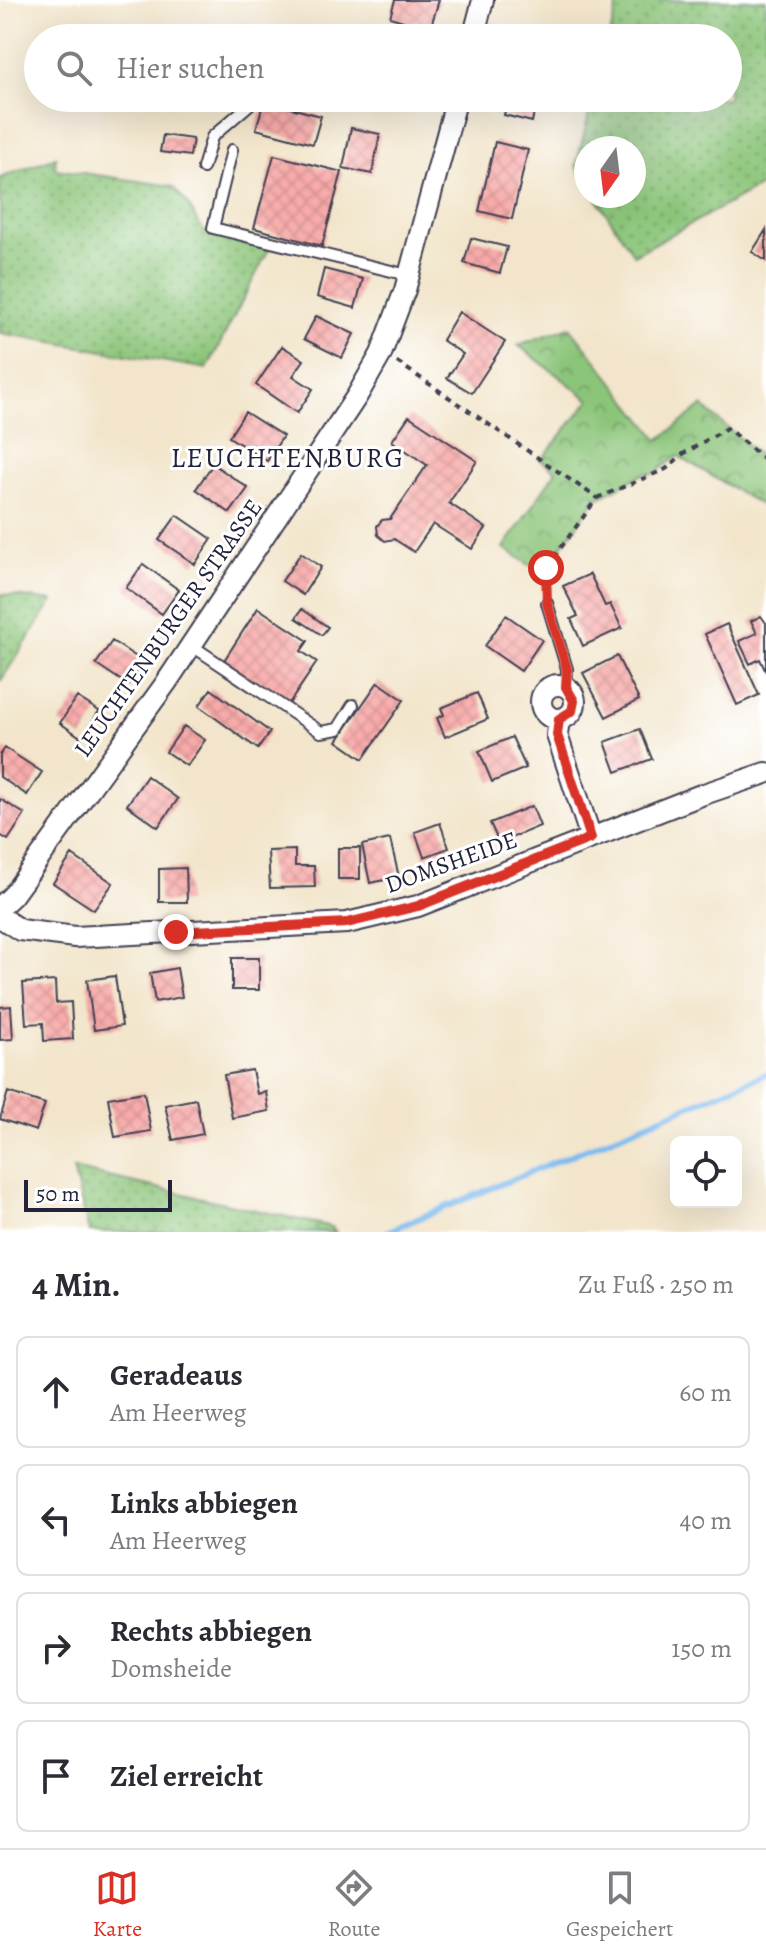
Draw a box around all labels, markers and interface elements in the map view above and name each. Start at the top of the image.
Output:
search box [24,24,742,112]
icon: search [52,46,96,90]
text: Hier suchen [116,48,265,88]
north arrow [574,136,646,208]
district label: LEUCHTENBURG [171,439,405,477]
street label: LEUCHTENBURGER STRASSE [66,493,270,763]
route start [528,550,564,586]
street label: DOMSHEIDE [380,823,522,901]
route end [158,914,194,950]
map controls [670,1136,742,1208]
button: locate [670,1136,742,1208]
scale bar [24,1176,172,1212]
text: 50 m [36,1179,80,1209]
text: 4 Min. [32,1261,121,1308]
text: Zu Fuß · 250 m [578,1267,734,1302]
text: Geradeaus [110,1355,243,1395]
icon: ahead [34,1370,78,1414]
text: 60 m [679,1375,732,1410]
text: Am Heerweg [110,1395,247,1430]
text: Links abbiegen [110,1483,298,1523]
icon: left [34,1498,78,1542]
text: 40 m [680,1503,732,1538]
text: Am Heerweg [110,1523,247,1558]
text: Rechts abbiegen [110,1611,312,1651]
icon: right [34,1626,78,1670]
text: 150 m [671,1631,732,1666]
text: Domsheide [110,1651,232,1686]
icon: arrive [34,1754,78,1798]
text: Ziel erreicht [110,1756,263,1796]
tab: Karte [93,1866,142,1944]
tab: Route [328,1866,380,1944]
tab: Gespeichert [566,1866,673,1944]

